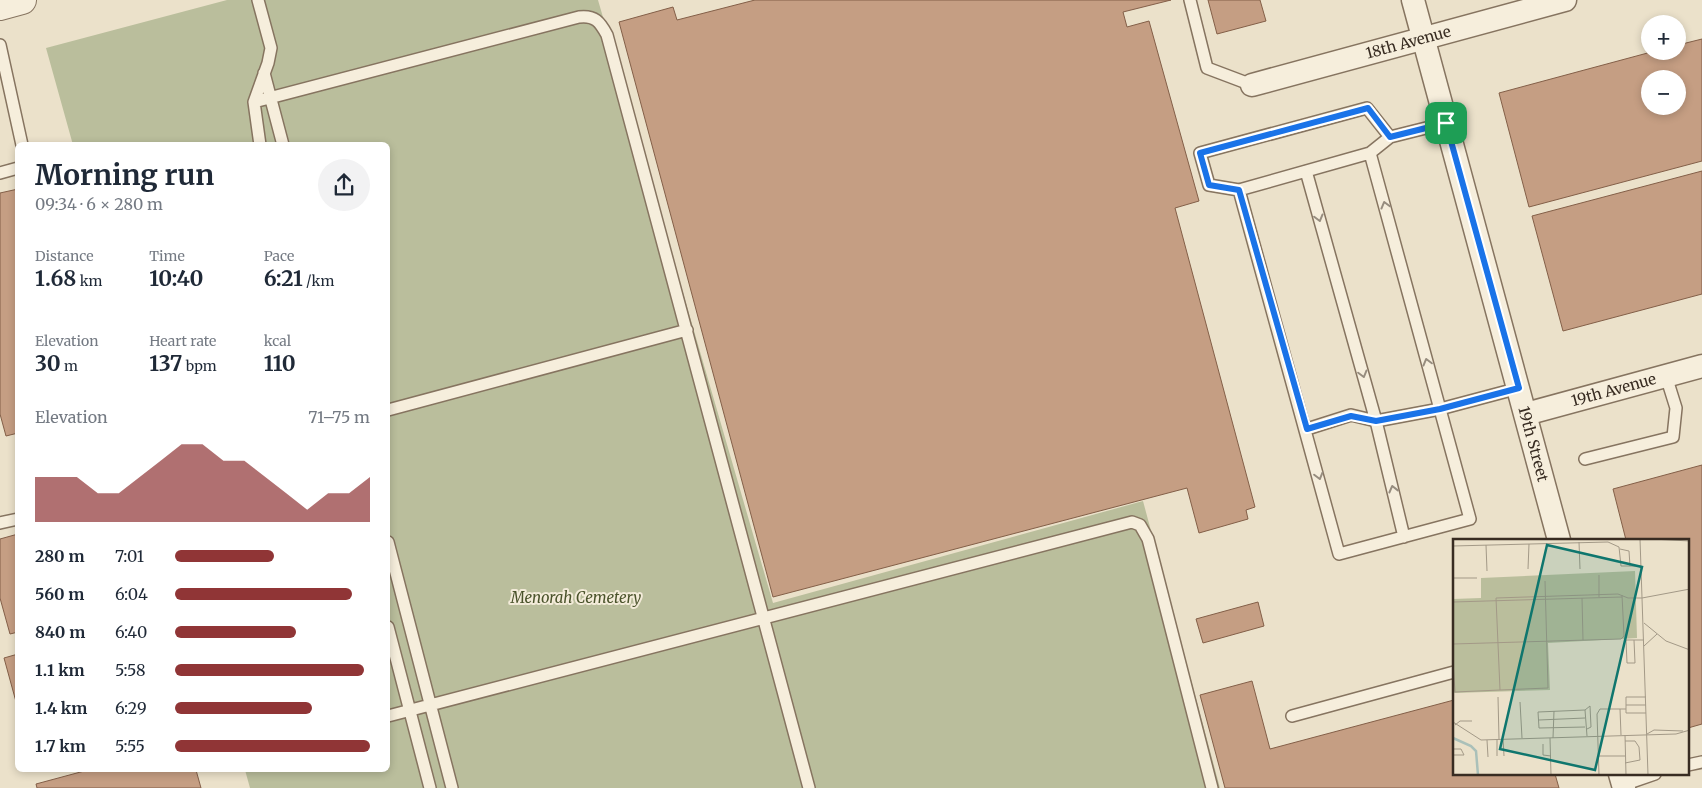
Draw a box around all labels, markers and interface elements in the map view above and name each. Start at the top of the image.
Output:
map controls [1641,15,1686,115]
button: + [1641,15,1686,60]
street label: 18th Avenue [1364,21,1453,63]
button: − [1641,70,1686,115]
pin [1425,102,1467,144]
icon: arrive [1432,109,1460,137]
text: Morning run [35,157,214,193]
button: share [318,159,370,211]
text: 09:34 · 6 × 280 m [35,194,163,214]
one-way arrow [1380,202,1390,210]
one-way arrow [1314,213,1324,221]
text: Distance [35,247,94,265]
text: Time [149,247,185,265]
text: Pace [264,247,294,265]
text: 1.68 [35,265,76,292]
text: 10:40 [149,265,203,292]
text: 6:21 [264,265,303,292]
text: km [76,272,103,290]
text: /km [303,272,334,290]
text: Elevation [35,332,99,350]
text: Heart rate [149,332,216,350]
text: kcal [264,332,291,350]
text: 30 [35,350,61,377]
text: 137 [149,350,182,377]
text: 110 [264,350,296,377]
text: m [61,357,78,375]
text: bpm [182,357,217,375]
one-way arrow [1423,358,1433,366]
street label: 19th Avenue [1569,369,1658,410]
one-way arrow [1357,370,1367,378]
street label: 19th Street [1514,404,1553,484]
text: Elevation [35,407,108,427]
text: 71–75 m [308,407,370,427]
one-way arrow [1313,472,1324,481]
one-way arrow [1388,485,1399,494]
inset map [1453,539,1690,776]
text: 280 m [35,546,85,566]
text: 7:01 [115,546,144,566]
text: 560 m [35,584,84,604]
text: 6:04 [115,584,148,604]
park label: Menorah Cemetery [510,588,641,607]
text: 840 m [35,622,85,642]
text: 6:40 [115,622,147,642]
text: 1.1 km [35,660,85,680]
text: 5:58 [115,660,146,680]
text: 1.4 km [35,698,87,718]
text: 6:29 [115,698,147,718]
text: 1.7 km [35,736,86,756]
text: 5:55 [115,736,145,756]

